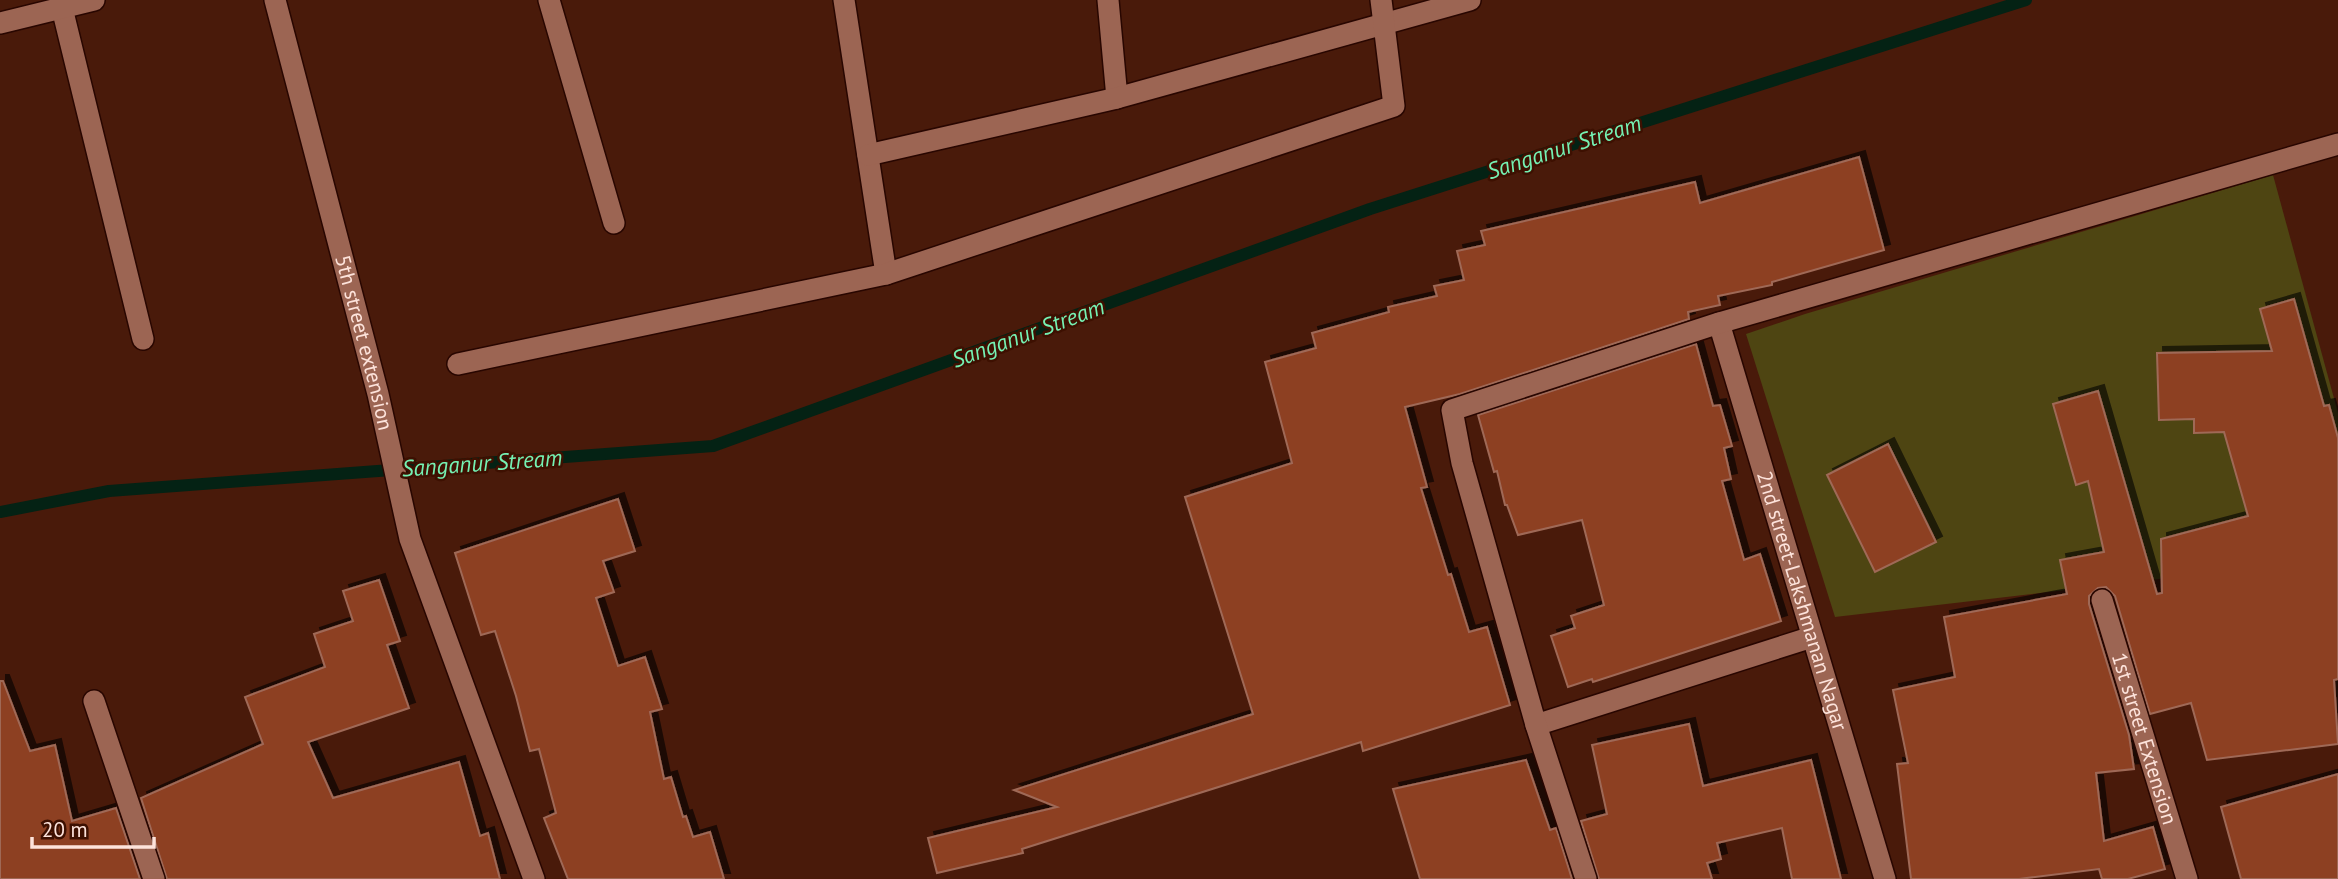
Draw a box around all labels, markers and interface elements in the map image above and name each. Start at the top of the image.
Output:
water label: Sanganur Stream [1483,108,1645,185]
street label: 5th street extension [329,252,400,433]
water label: Sanganur Stream [947,291,1108,374]
water label: Sanganur Stream [401,442,563,483]
street label: 2nd street-Lakshmanan Nagar [1751,468,1854,734]
street label: 1st street Extension [2106,649,2184,828]
scale bar [32,806,154,850]
text: 20 m [42,816,88,843]

